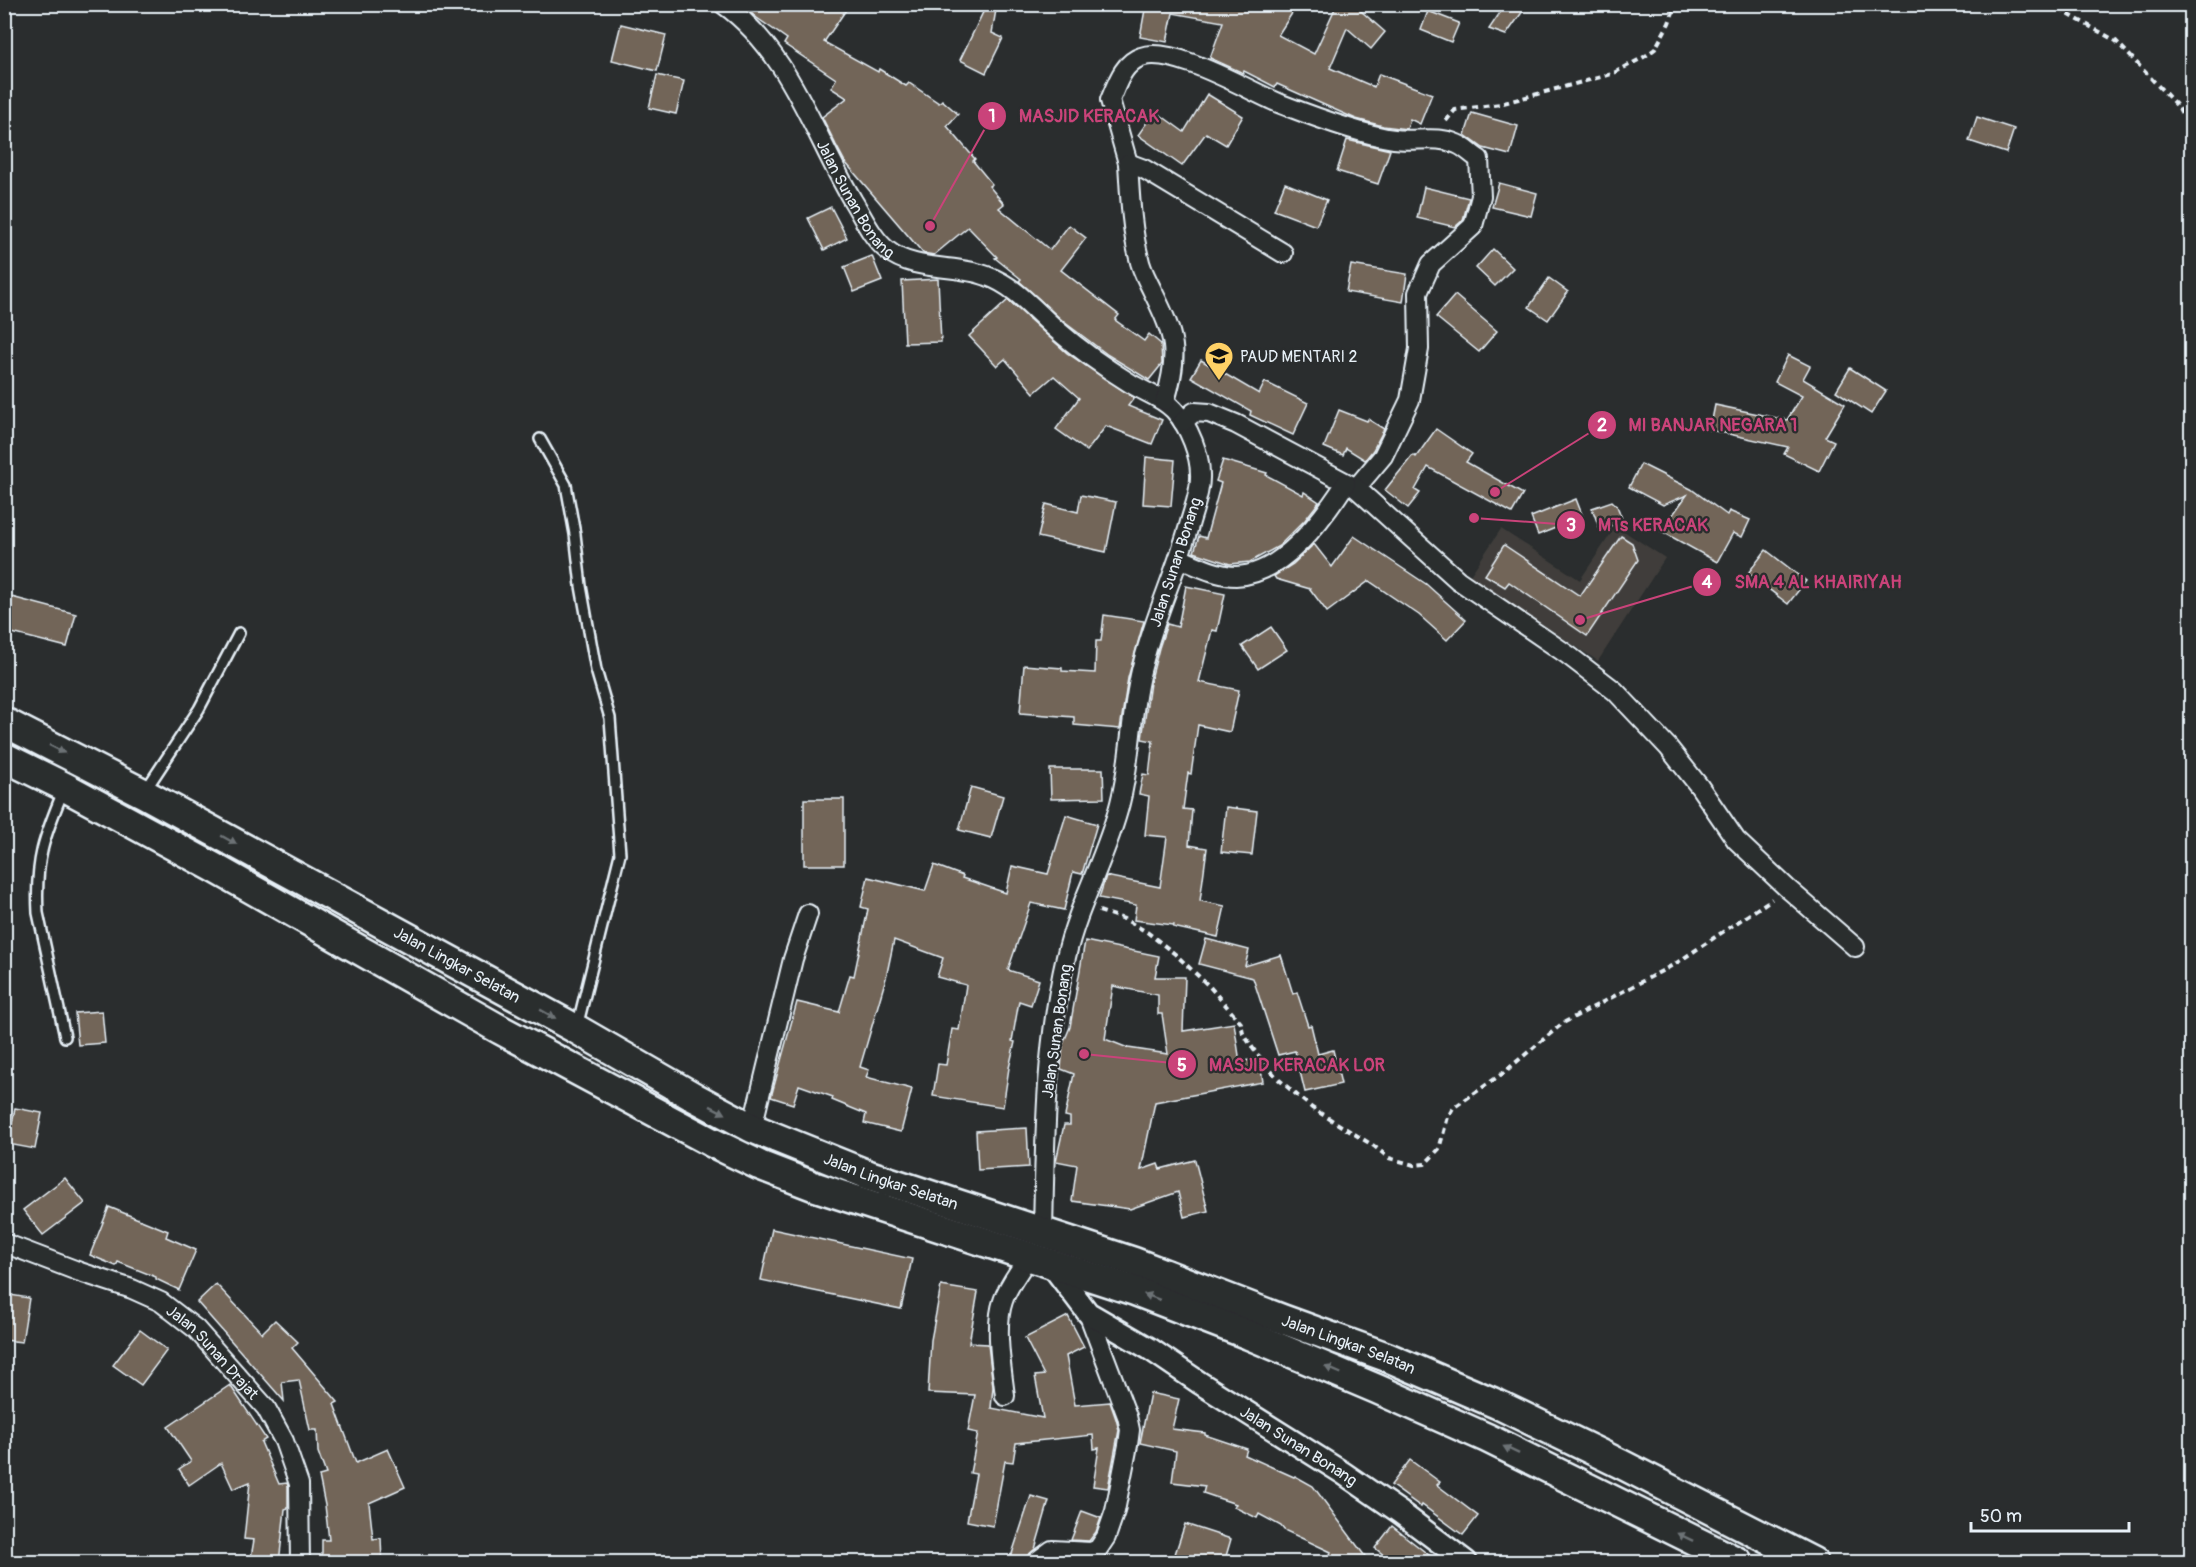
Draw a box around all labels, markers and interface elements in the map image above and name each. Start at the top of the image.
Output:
callout: MASJID KERACAK [977,98,1171,134]
text: 1 [988,105,996,128]
text: MASJID KERACAK [1019,105,1159,128]
street label: Jalan Sunan Bonang [812,137,898,263]
school or university icon: PAUD MENTARI 2 [1203,340,1235,382]
place label: PAUD MENTARI 2 [1240,347,1358,367]
callout: MI BANJAR NEGARA 1 [1587,407,1810,443]
text: 2 [1597,414,1607,437]
text: MI BANJAR NEGARA 1 [1629,414,1797,437]
street label: Jalan Sunan Bonang [1146,495,1206,630]
callout: MTs KERACAK [1556,507,1720,543]
text: 3 [1566,514,1576,537]
text: MTs KERACAK [1598,514,1708,537]
callout: SMA 4 AL KHAIRIYAH [1692,564,1914,600]
text: 4 [1702,571,1713,594]
text: SMA 4 AL KHAIRIYAH [1734,571,1902,594]
one-way arrow [48,744,65,754]
one-way arrow [221,835,238,845]
street label: Jalan Lingkar Selatan [390,923,524,1008]
street label: Jalan Sunan Bonang [1038,963,1076,1099]
one-way arrow [540,1009,557,1019]
callout: MASJID KERACAK LOR [1167,1046,1397,1082]
text: 5 [1177,1054,1187,1077]
text: MASJID KERACAK LOR [1209,1054,1386,1077]
one-way arrow [709,1105,726,1114]
street label: Jalan Lingkar Selatan [821,1149,960,1215]
one-way arrow [1143,1292,1161,1302]
street label: Jalan Sunan Drajat [162,1301,263,1404]
street label: Jalan Lingkar Selatan [1279,1311,1418,1379]
one-way arrow [1323,1365,1341,1375]
street label: Jalan Sunan Bonang [1236,1402,1361,1491]
one-way arrow [1502,1445,1519,1455]
scale bar [1971,1495,2128,1533]
text: 50 m [1980,1505,2022,1528]
one-way arrow [1677,1532,1694,1541]

